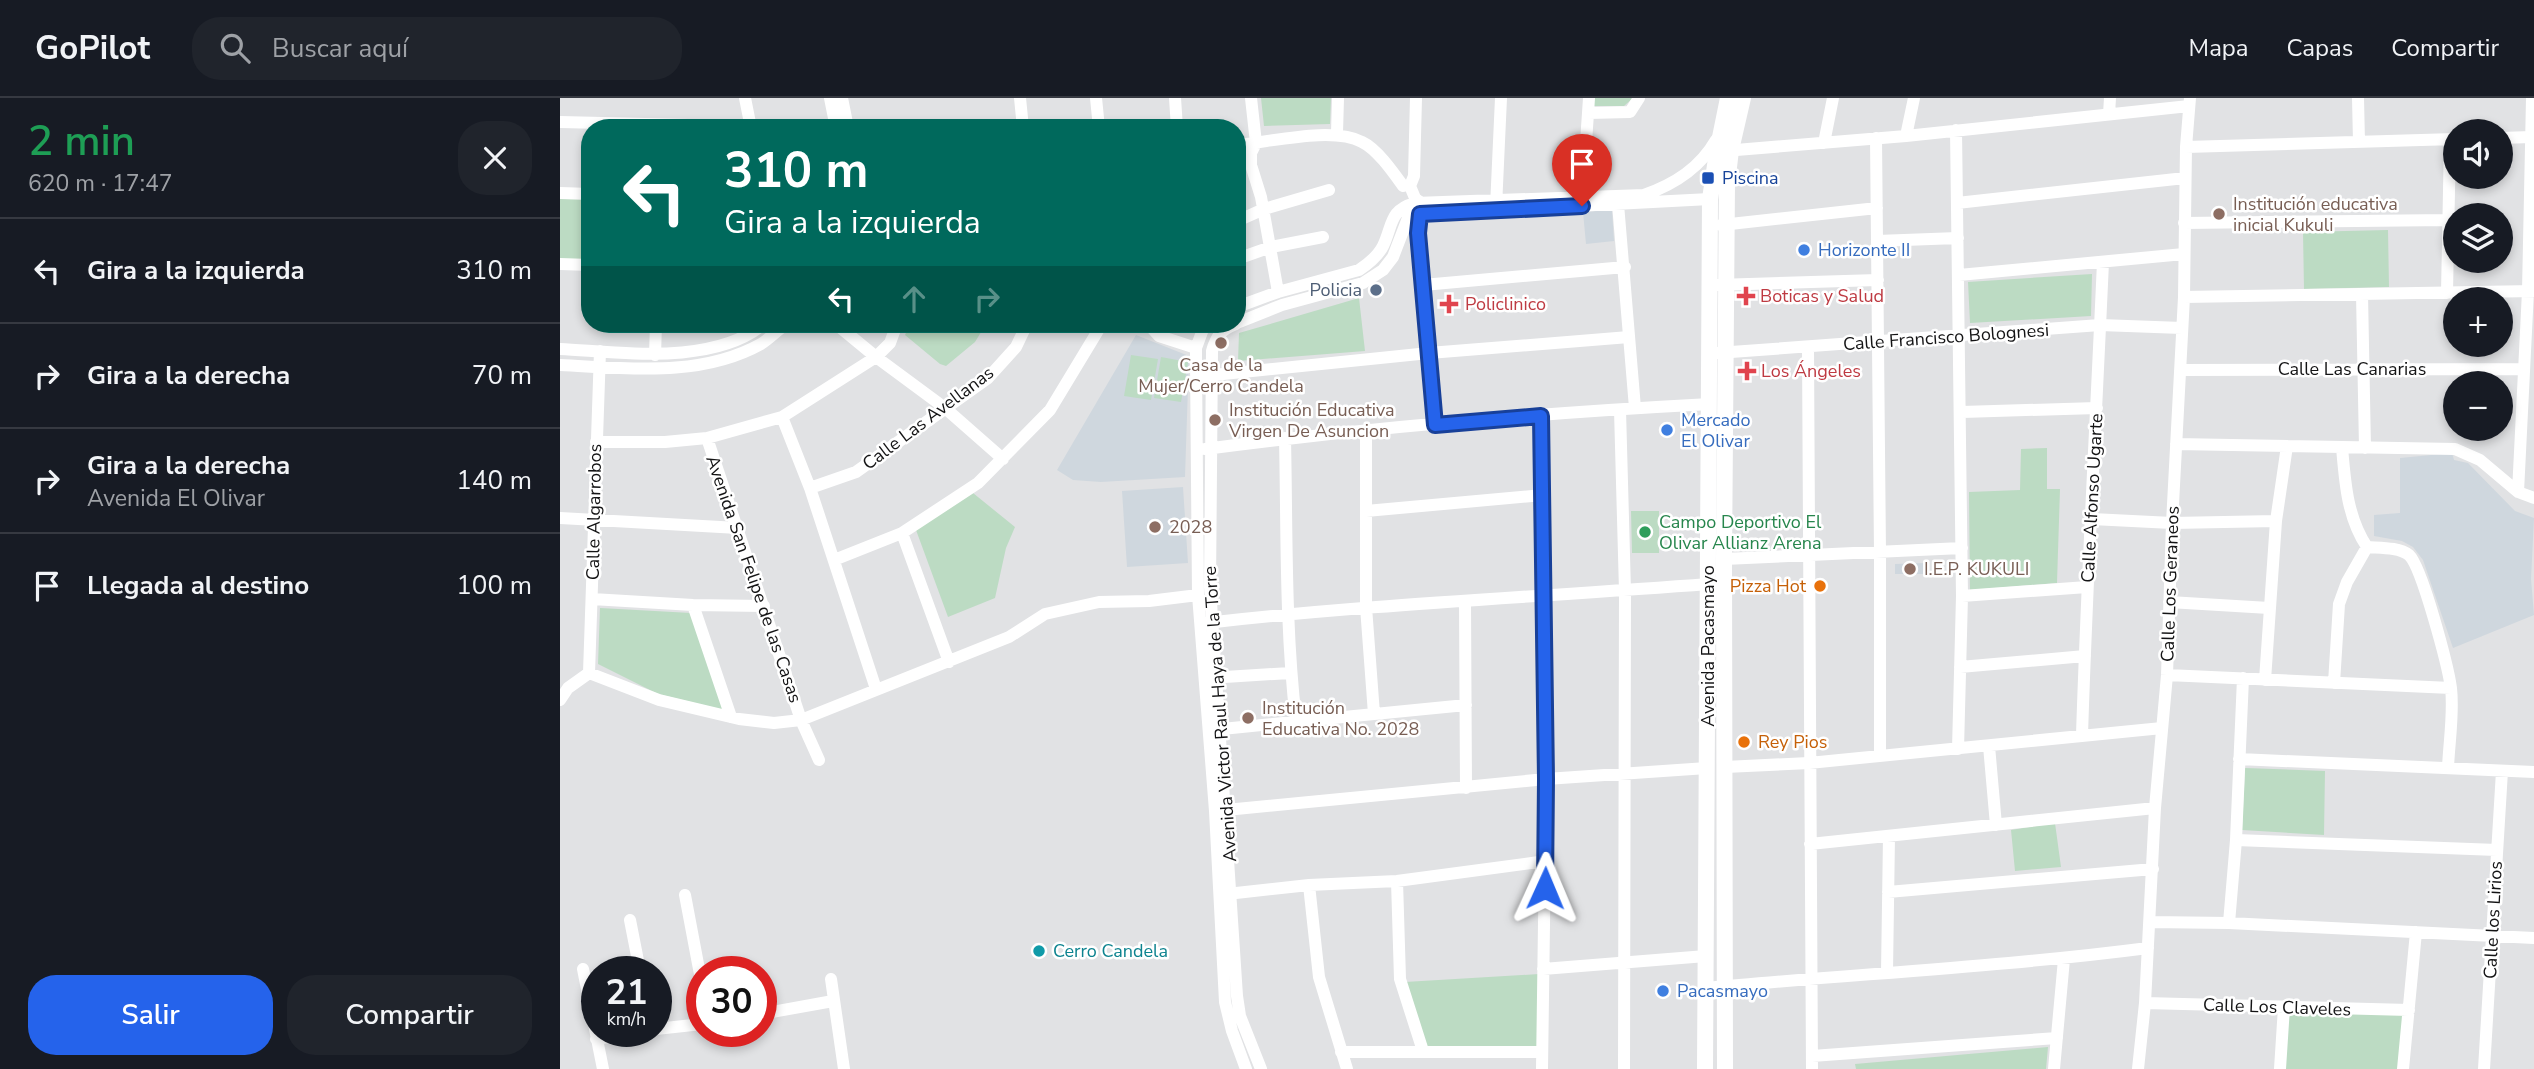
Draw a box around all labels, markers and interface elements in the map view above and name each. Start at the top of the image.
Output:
search box [192,17,682,80]
text: GoPilot [35,26,150,71]
icon: search [216,29,254,67]
text: Buscar aquí [272,31,408,66]
text: Mapa [2189,32,2249,64]
text: Capas [2287,32,2353,64]
text: Compartir [2391,32,2499,64]
text: 2 min [28,113,135,170]
map controls [2443,119,2513,441]
button: sound [2443,119,2513,189]
button: close [458,121,532,195]
pin [1552,134,1612,206]
text: 310 m [724,137,868,204]
icon: arrive [1563,145,1601,183]
icon: left [609,147,700,238]
place label: Piscina [1722,166,1779,190]
text: 620 m · 17:47 [28,168,173,199]
marker: Piscina [1700,170,1716,186]
place label: Institución educativa inicial Kukuli [2233,192,2398,237]
text: Gira a la izquierda [724,201,981,244]
button: layers [2443,203,2513,273]
marker: Institución educativa inicial Kukuli [2211,206,2227,222]
place label: Horizonte II [1818,238,1910,262]
marker: Horizonte II [1796,242,1812,258]
icon: left [28,252,66,290]
text: Gira a la izquierda [87,253,305,288]
text: 310 m [456,253,532,288]
place label: Policia [1309,278,1362,302]
icon: left [822,280,860,318]
icon: ahead [895,280,933,318]
icon: right [968,280,1006,318]
marker: Policia [1368,282,1384,298]
place label: Boticas y Salud [1760,284,1884,308]
button: + [2443,287,2513,357]
marker: Boticas y Salud [1738,288,1754,304]
place label: Policlinico [1465,292,1546,316]
marker: Policlinico [1439,294,1459,314]
street label: Calle Francisco Bolognesi [1842,318,2050,356]
marker: Casa de la Mujer/Cerro Candela [1213,335,1229,351]
place label: Casa de la Mujer/Cerro Candela [1138,353,1304,398]
icon: right [28,357,66,395]
street label: Calle Las Canarias [2278,357,2426,381]
text: Gira a la derecha [87,358,290,393]
text: 70 m [472,358,532,393]
place label: Los Ángeles [1761,359,1861,383]
street label: Calle Las Avellanas [857,361,999,475]
marker: Los Ángeles [1739,363,1755,379]
button: − [2443,371,2513,441]
place label: Institución Educativa Virgen De Asuncion [1228,398,1395,443]
place label: Mercado El Olivar [1681,408,1751,453]
marker: Institución Educativa Virgen De Asuncion [1207,412,1223,428]
street label: Calle Alfonso Ugarte [2076,413,2108,583]
marker: Mercado El Olivar [1659,422,1675,438]
street label: Calle Algarrobos [581,444,607,580]
text: Gira a la derecha [87,448,290,483]
street label: Avenida San Felipe de las Casas [700,452,808,706]
icon: right [28,462,66,500]
text: 140 m [456,463,532,498]
text: Avenida El Olivar [87,483,265,514]
street label: Calle Los Geraneos [2155,506,2185,662]
place label: Campo Deportivo El Olivar Allianz Arena [1659,510,1822,555]
place label: 2028 [1169,515,1212,539]
marker: 2028 [1147,519,1163,535]
marker: Campo Deportivo El Olivar Allianz Arena [1637,524,1653,540]
place label: I.E.P. KUKULI [1924,557,2029,581]
marker: I.E.P. KUKULI [1902,561,1918,577]
street label: Avenida Victor Raul Haya de la Torre [1198,565,1242,863]
street label: Avenida Pacasmayo [1696,565,1720,727]
icon: arrive [28,567,66,605]
text: Llegada al destino [87,568,309,603]
text: 100 m [456,568,532,603]
place label: Pizza Hot [1730,574,1807,598]
marker: Pizza Hot [1812,578,1828,594]
place label: Institución Educativa No. 2028 [1262,696,1419,741]
marker: Institución Educativa No. 2028 [1240,710,1256,726]
place label: Rey Pios [1758,730,1827,754]
marker: Rey Pios [1736,734,1752,750]
position arrow [1508,851,1582,925]
street label: Calle los Lirios [2478,860,2508,980]
place label: Cerro Candela [1053,939,1168,963]
marker: Cerro Candela [1031,943,1047,959]
speed limit sign: 30 [686,956,777,1047]
text: 21 [605,969,648,1016]
button: Salir [28,975,273,1055]
button: Compartir [287,975,532,1055]
place label: Pacasmayo [1677,979,1768,1003]
marker: Pacasmayo [1655,983,1671,999]
street label: Calle Los Claveles [2203,992,2351,1022]
text: km/h [607,1007,646,1031]

